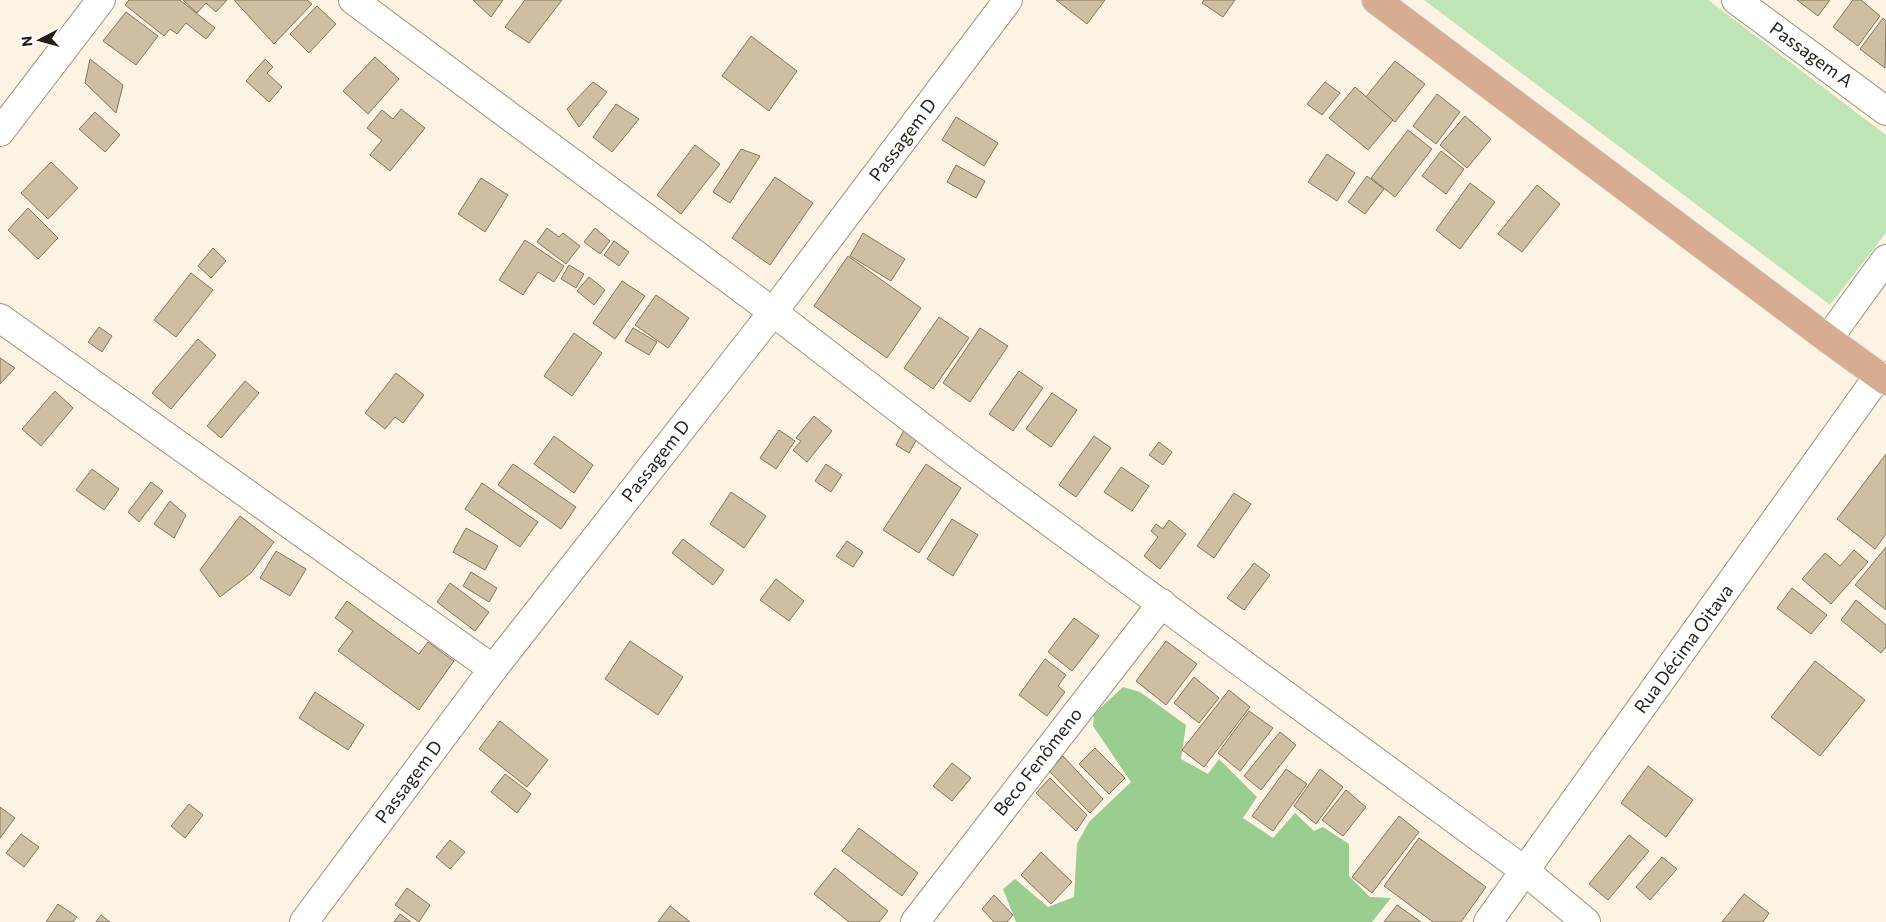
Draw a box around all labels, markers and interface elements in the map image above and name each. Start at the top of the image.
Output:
north arrow [15,15,65,65]
street label: Passagem A [1766,17,1857,92]
text: N [18,35,36,48]
street label: Passagem D [864,94,940,185]
street label: Passagem D [616,415,694,506]
street label: Rua Décima Oitava [1629,580,1737,717]
street label: Beco Fenômeno [988,703,1086,820]
street label: Passagem D [370,736,446,827]

